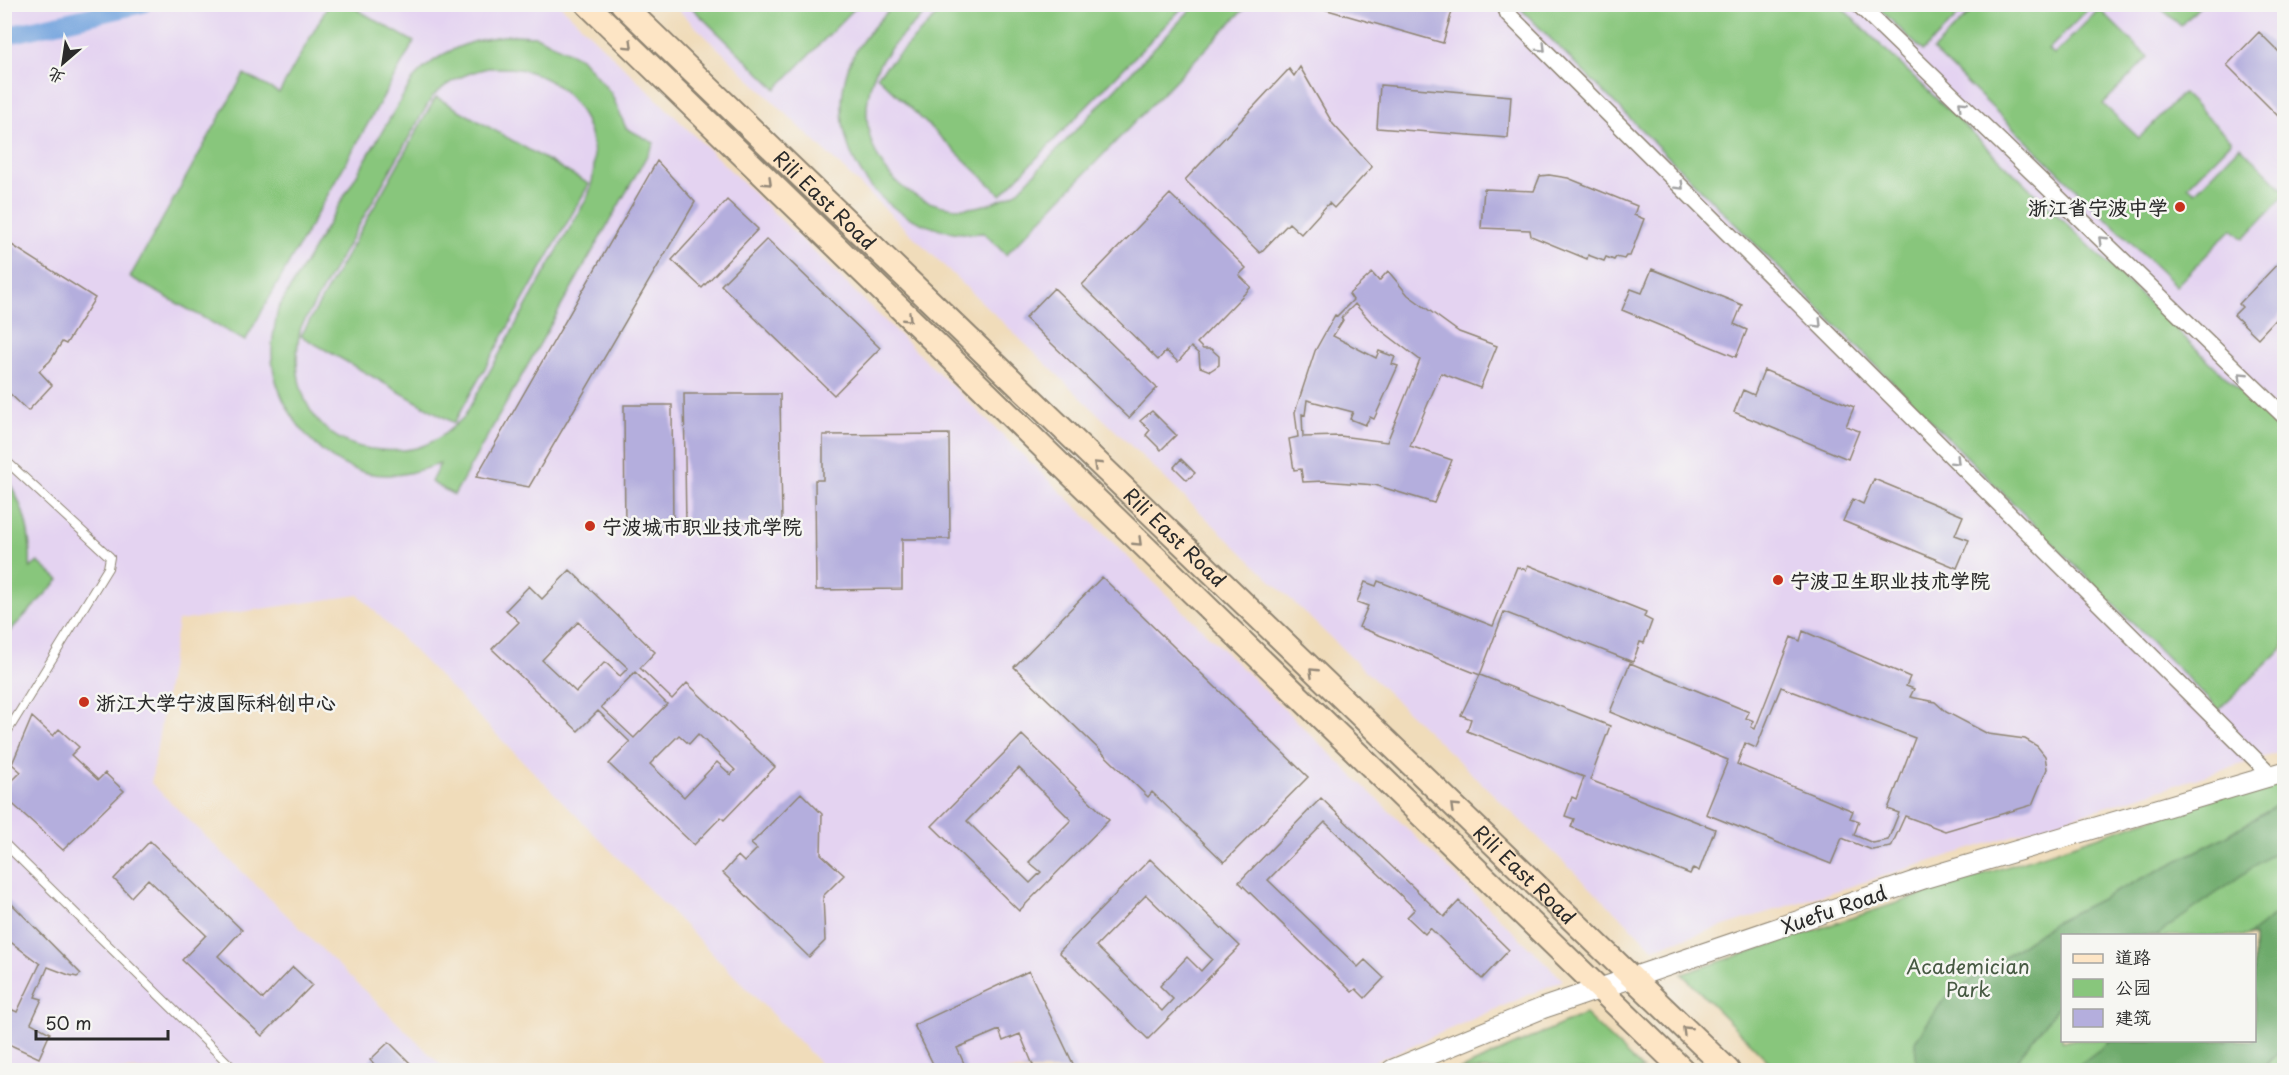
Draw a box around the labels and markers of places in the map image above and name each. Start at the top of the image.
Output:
place label: 浙江省宁波中学 [2028,192,2168,222]
marker: 浙江省宁波中学 [2173,200,2187,214]
place label: 宁波城市职业技术学院 [602,511,802,541]
marker: 宁波城市职业技术学院 [583,519,597,533]
place label: 宁波卫生职业技术学院 [1790,565,1990,595]
marker: 宁波卫生职业技术学院 [1771,573,1785,587]
place label: 浙江大学宁波国际科创中心 [96,687,336,717]
marker: 浙江大学宁波国际科创中心 [77,695,91,709]

